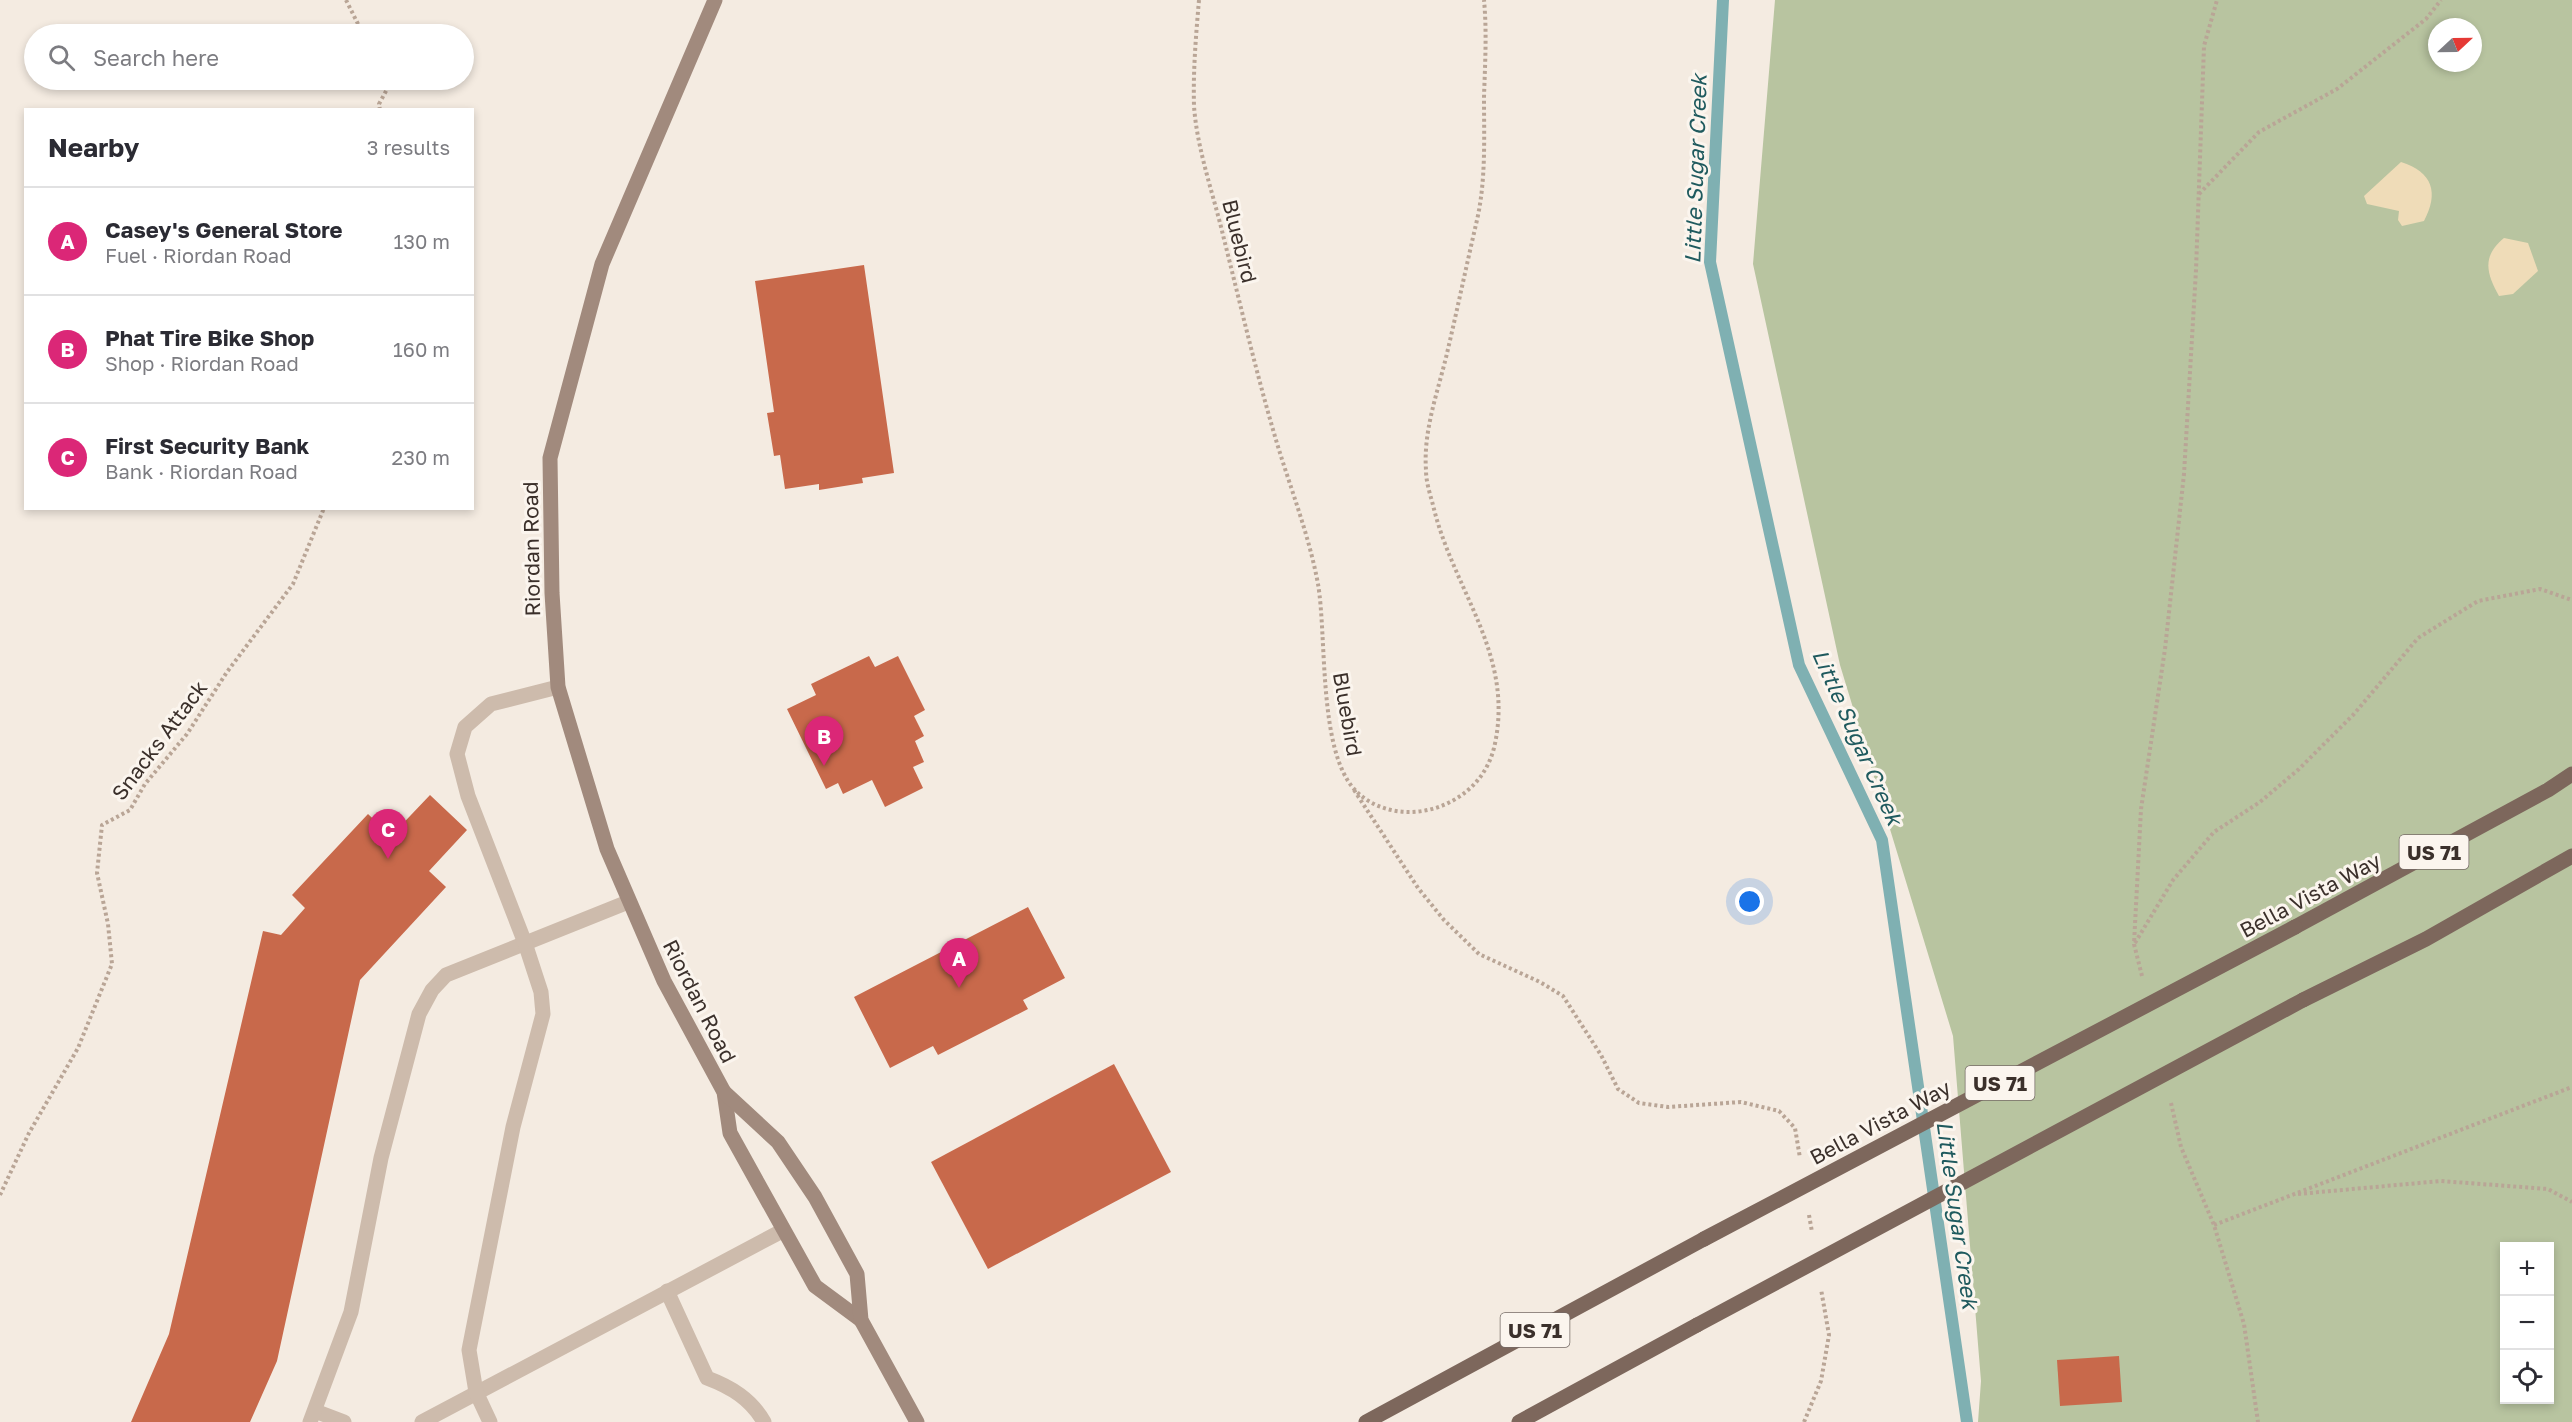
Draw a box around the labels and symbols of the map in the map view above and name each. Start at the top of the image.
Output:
north arrow [2428,18,2482,72]
water label: Little Sugar Creek [1678,71,1712,264]
street label: Bluebird [1217,197,1263,285]
street label: Riordan Road [517,481,545,617]
water label: Little Sugar Creek [1807,645,1910,831]
street label: Bluebird [1328,670,1368,758]
street label: Snacks Attack [106,675,212,805]
pin: B [804,716,844,766]
pin: C [368,810,408,859]
road number: US 71 [2400,835,2468,869]
street label: Bella Vista Way [2235,847,2385,943]
your location [1735,887,1764,916]
street label: Riordan Road [658,935,742,1067]
pin: A [940,938,978,988]
road number: US 71 [1966,1066,2034,1100]
street label: Bella Vista Way [1805,1074,1955,1170]
water label: Little Sugar Creek [1931,1119,1985,1313]
road number: US 71 [1500,1313,1570,1347]

